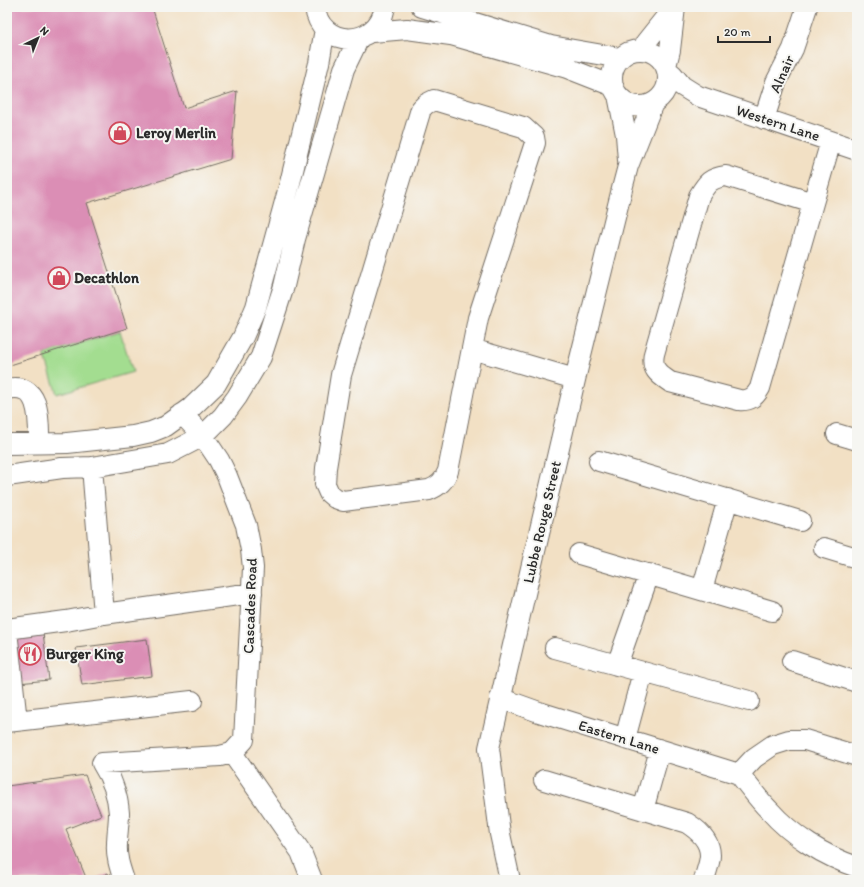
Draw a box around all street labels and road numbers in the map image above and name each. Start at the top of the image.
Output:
street label: Alnair [766,52,798,96]
street label: Western Lane [734,101,822,145]
street label: Lubbe Rouge Street [519,459,565,585]
street label: Cascades Road [239,558,261,654]
street label: Eastern Lane [576,716,662,758]

